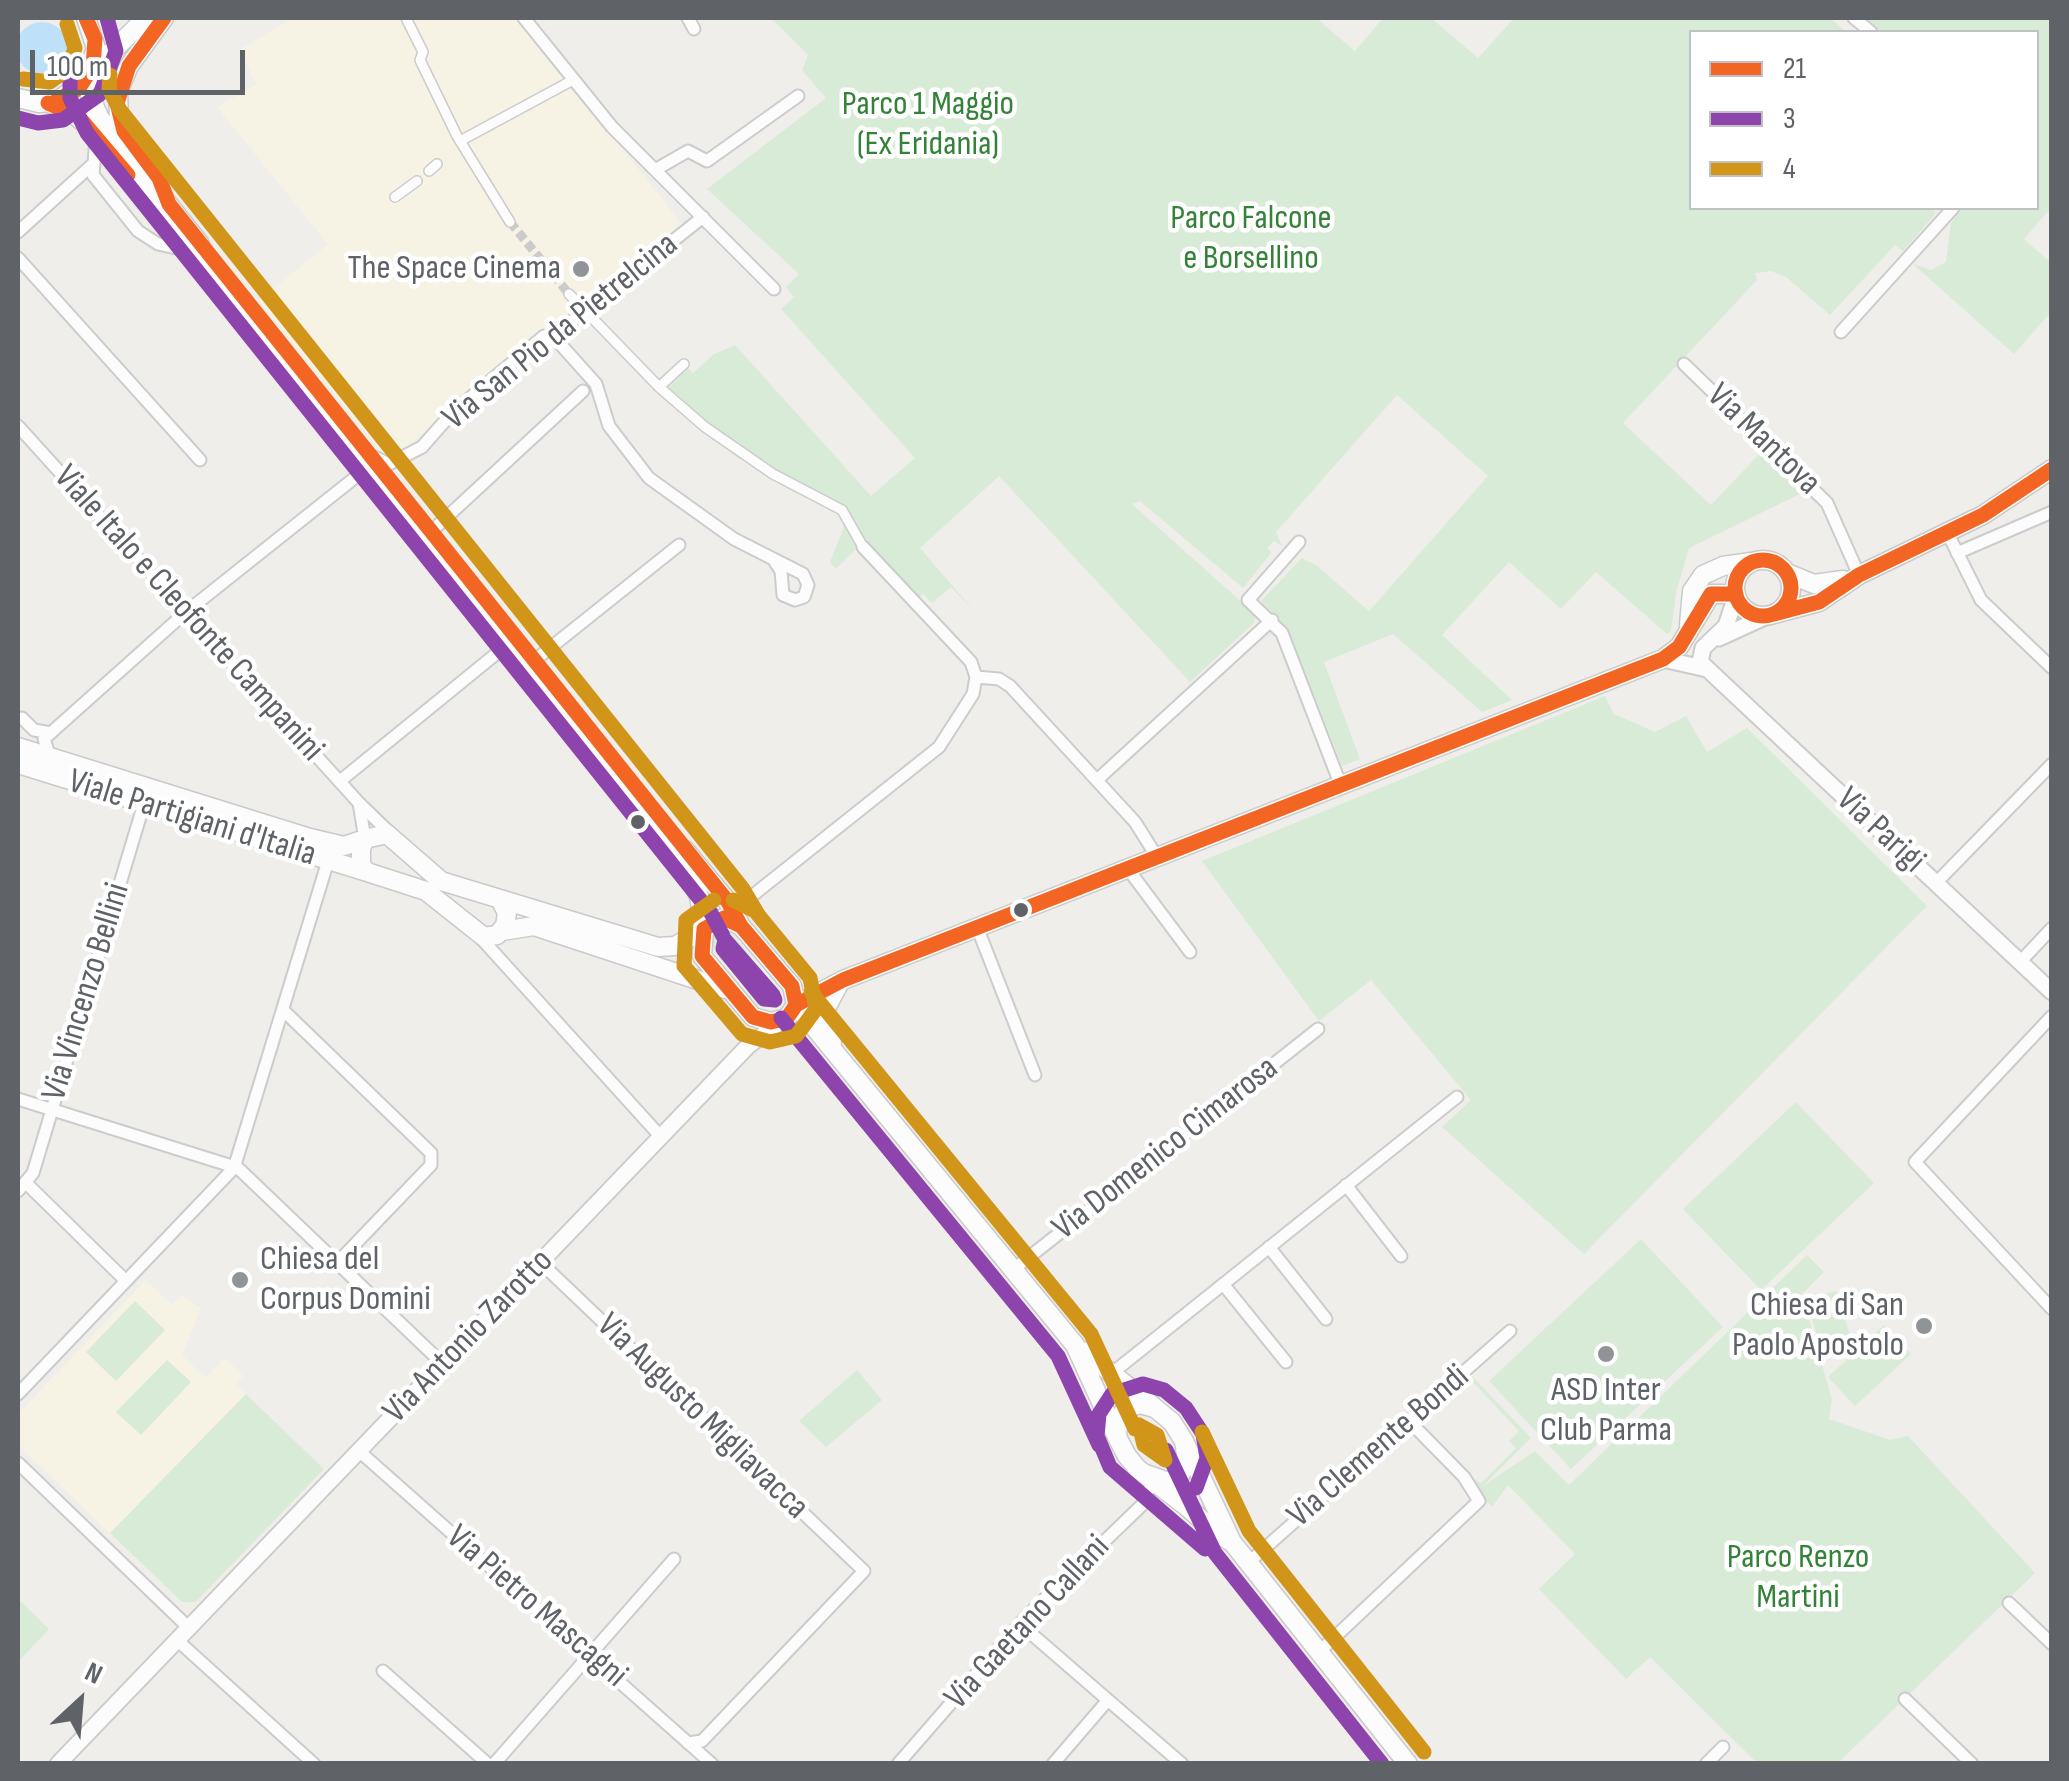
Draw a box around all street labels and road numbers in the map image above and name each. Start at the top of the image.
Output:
street label: Via San Pio da Pietrelcina [435,224,687,440]
street label: Via Mantova [1697,376,1829,504]
street label: Viale Italo e Cleofonte Campanini [44,457,332,771]
street label: Viale Partigiani d'Italia [63,761,321,877]
street label: Via Parigi [1827,779,1933,883]
street label: Via Vincenzo Bellini [34,878,140,1106]
street label: Via Domenico Cimarosa [1045,1048,1287,1250]
street label: Via Antonio Zarotto [375,1241,563,1433]
street label: Via Augusto Migliavacca [587,1305,817,1529]
street label: Via Clemente Bondi [1280,1357,1478,1537]
street label: Via Pietro Mascagni [437,1517,635,1697]
street label: Via Gaetano Callani [937,1527,1119,1719]

